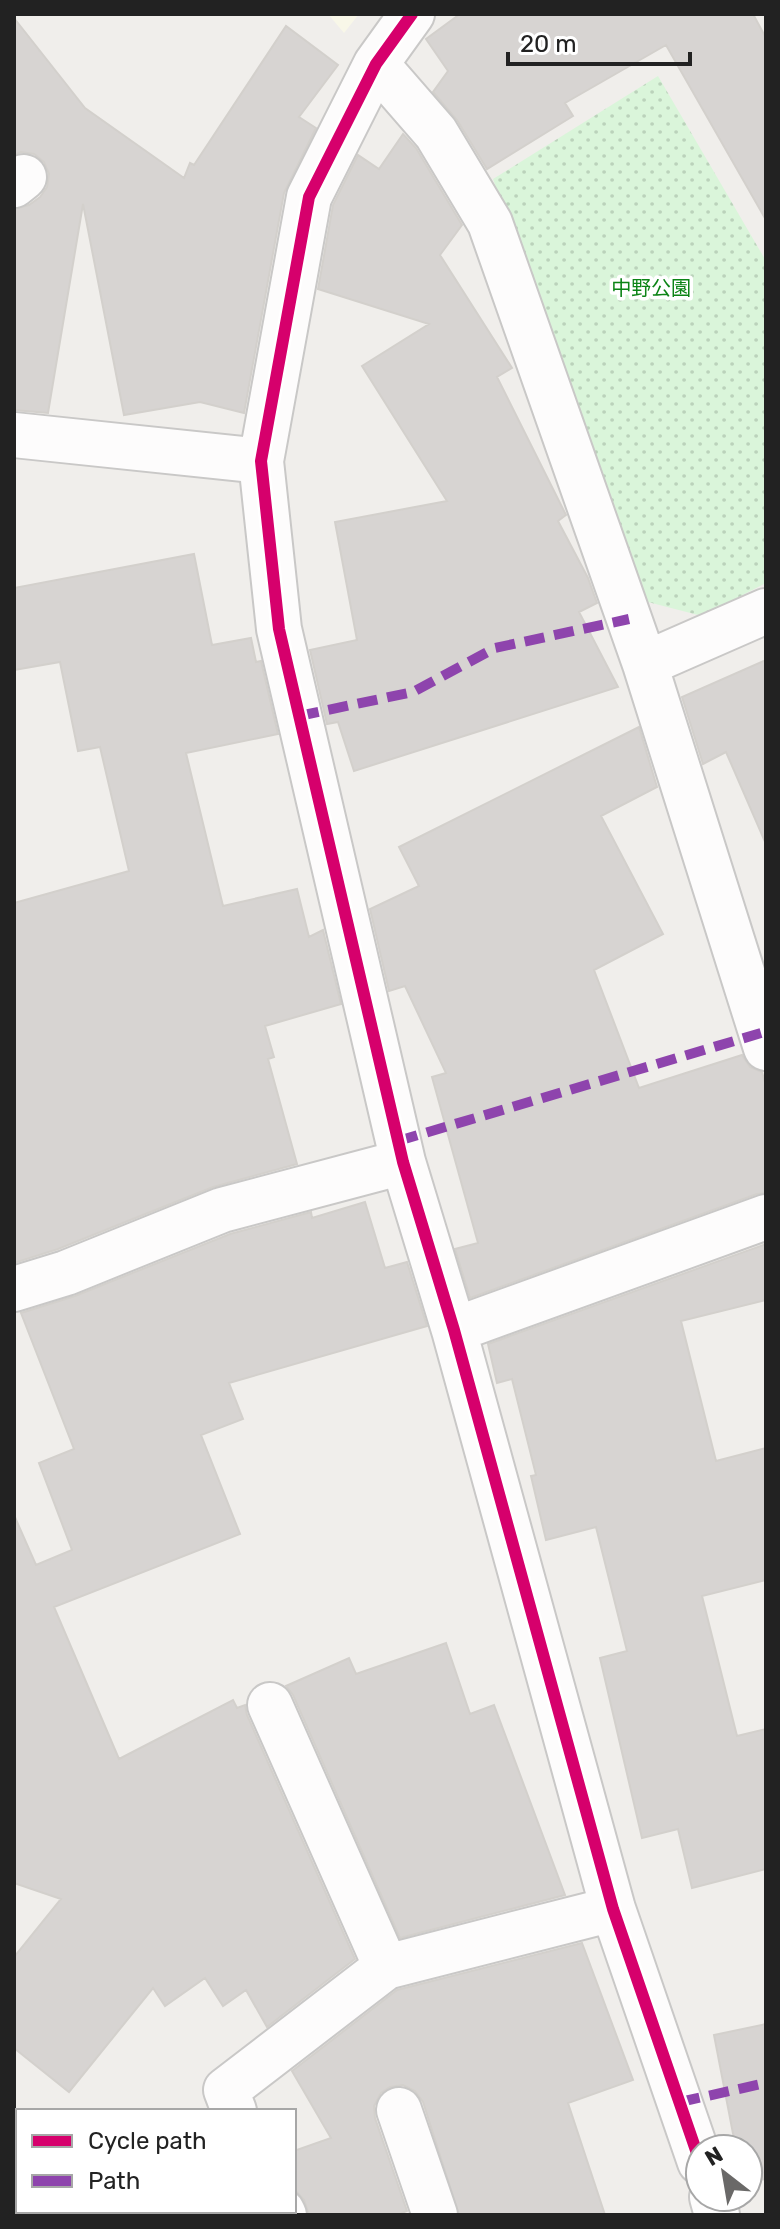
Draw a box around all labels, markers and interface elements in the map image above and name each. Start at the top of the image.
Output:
scale bar [508,16,690,66]
text: 20 m [520,30,577,58]
park label: 中野公園 [611,276,691,300]
legend [16,2109,296,2213]
text: Cycle path [88,2127,207,2155]
north arrow [684,2133,764,2213]
text: N [700,2141,728,2172]
text: Path [88,2167,140,2195]

